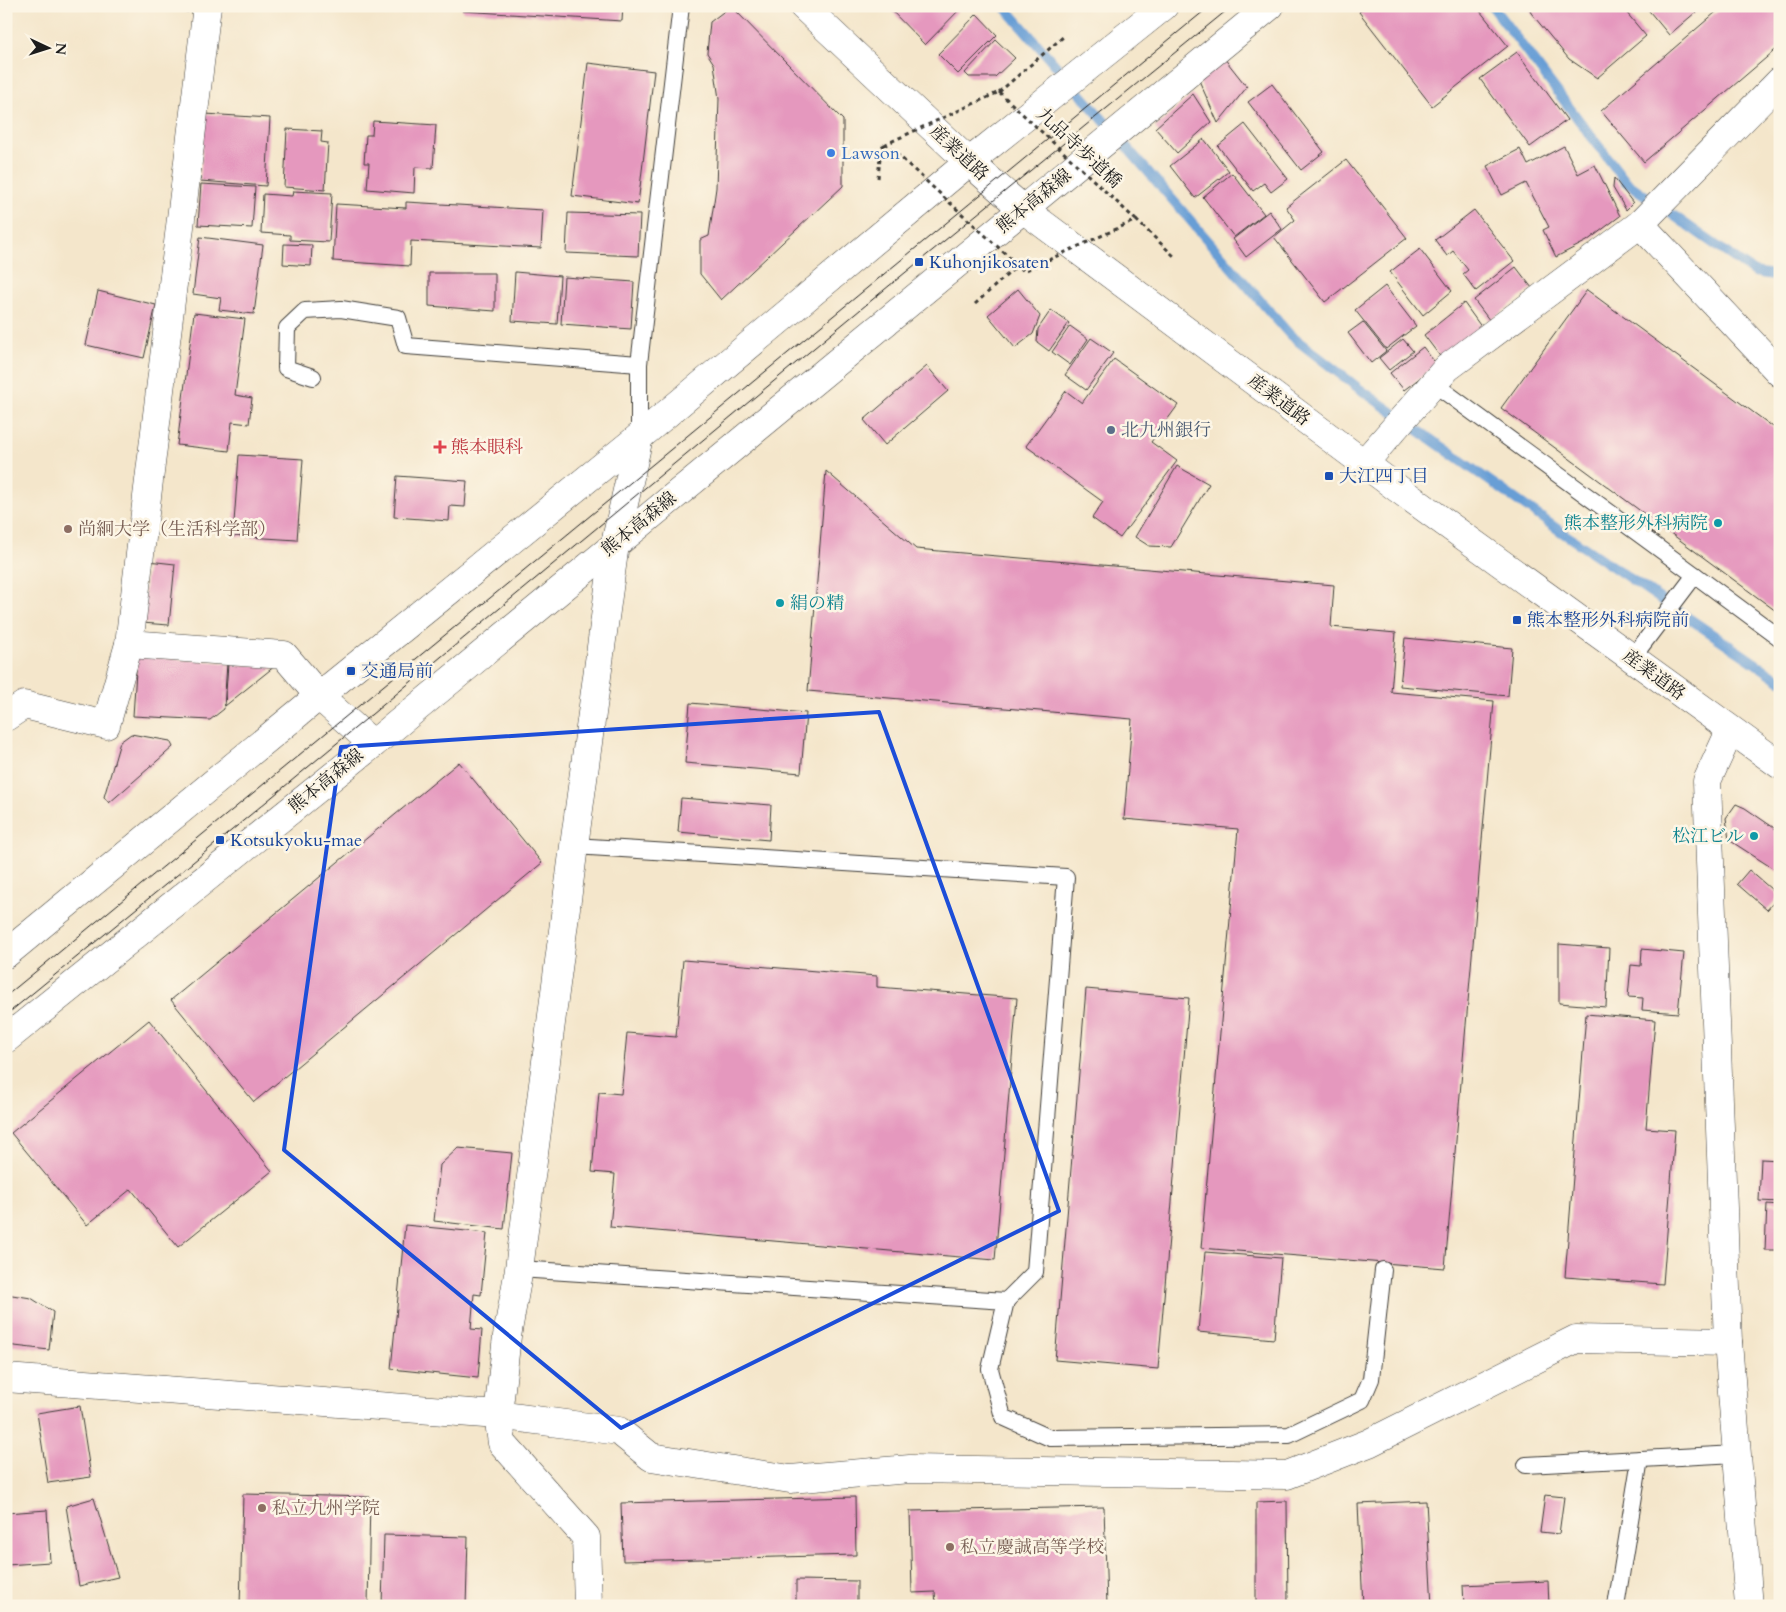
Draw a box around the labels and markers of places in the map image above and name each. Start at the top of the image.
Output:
place label: Lawson [841,141,901,166]
marker: Lawson [825,147,837,159]
place label: Kuhonjikosaten [929,250,1050,275]
marker: Kuhonjikosaten [913,256,925,268]
place label: 北九州銀行 [1121,418,1211,443]
marker: 北九州銀行 [1105,424,1117,436]
place label: 熊本眼科 [451,435,523,460]
marker: 熊本眼科 [433,440,447,454]
place label: 大江四丁目 [1339,464,1429,489]
marker: 大江四丁目 [1323,470,1335,482]
place label: 熊本整形外科病院 [1564,511,1708,536]
place label: 尚絅大学（生活科学部） [78,517,276,542]
marker: 熊本整形外科病院 [1712,517,1724,529]
marker: 尚絅大学（生活科学部） [62,523,74,535]
place label: 絹の精 [790,591,844,616]
marker: 絹の精 [774,597,786,609]
place label: 熊本整形外科病院前 [1527,608,1689,633]
marker: 熊本整形外科病院前 [1511,614,1523,626]
place label: 交通局前 [361,659,433,684]
marker: 交通局前 [345,665,357,677]
place label: 松江ビル [1672,824,1744,849]
place label: Kotsukyoku-mae [230,828,362,853]
marker: 松江ビル [1748,830,1760,842]
marker: Kotsukyoku-mae [214,834,226,846]
place label: 私立九州学院 [272,1496,380,1521]
marker: 私立九州学院 [256,1502,268,1514]
place label: 私立慶誠高等学校 [960,1535,1104,1560]
marker: 私立慶誠高等学校 [944,1541,956,1553]

